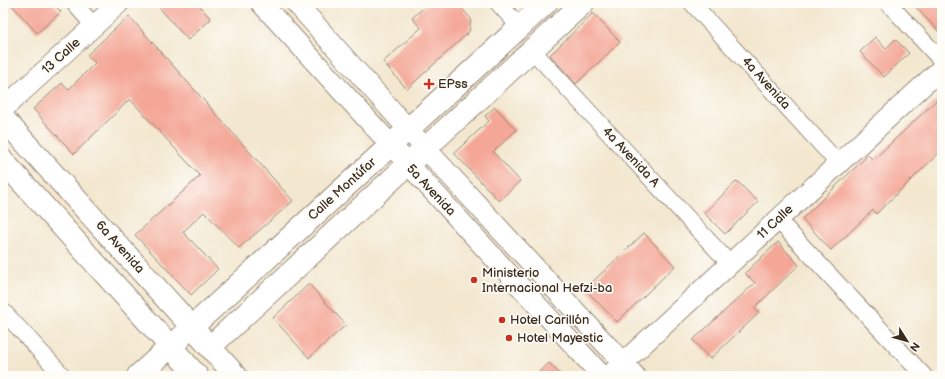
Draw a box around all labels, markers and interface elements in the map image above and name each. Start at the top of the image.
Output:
street label: 13 Calle [38,34,84,78]
street label: 4a Avenida [738,53,794,113]
place label: EPss [438,76,468,92]
marker: EPss [423,78,435,90]
street label: 4a Avenida A [599,123,663,191]
street label: Calle Montúfar [305,154,380,224]
street label: 5a Avenida [403,161,459,219]
street label: 11 Calle [754,201,797,243]
street label: 6a Avenida [92,217,148,277]
place label: Ministerio Internacional Hefzi-ba [482,265,612,296]
marker: Ministerio Internacional Hefzi-ba [469,275,479,285]
place label: Hotel Carillón [510,312,589,328]
marker: Hotel Carillón [497,315,507,325]
north arrow [887,321,927,361]
place label: Hotel Mayestic [517,330,603,346]
marker: Hotel Mayestic [504,333,514,343]
text: N [907,340,922,354]

